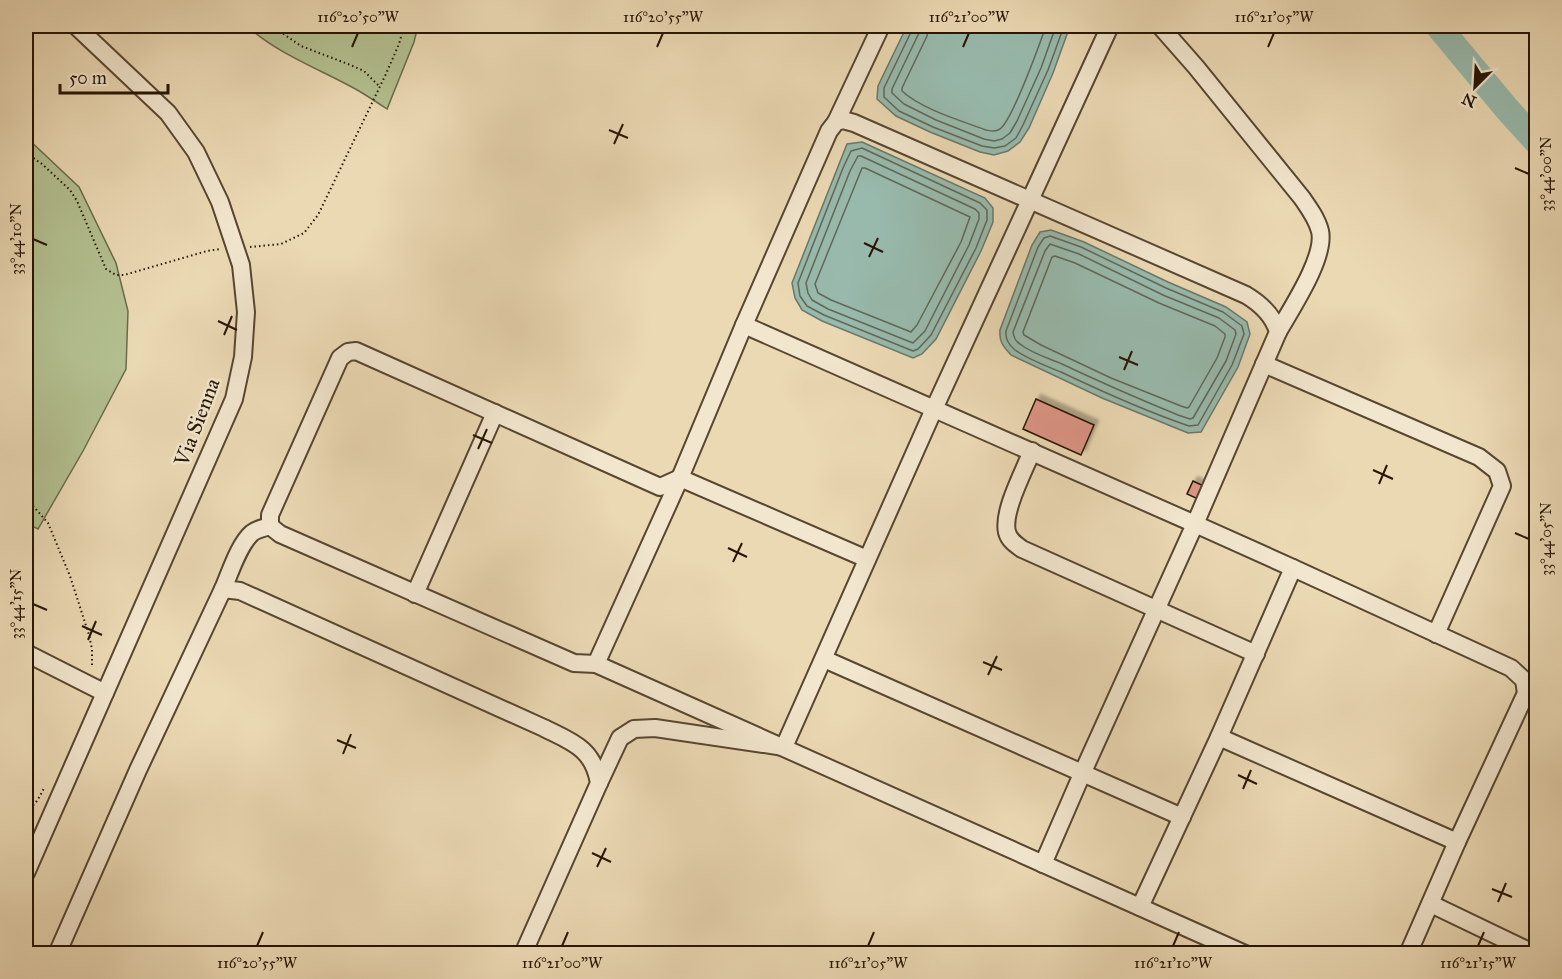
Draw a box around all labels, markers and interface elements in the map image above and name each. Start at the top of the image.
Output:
text: 116°20'50"W [317,8,400,26]
text: 116°20'55"W [623,8,704,26]
text: 116°21'00"W [929,8,1010,26]
text: 116°21'05"W [1235,8,1314,26]
scale bar [60,57,168,95]
north arrow [1445,57,1505,117]
text: 50 m [69,67,107,89]
text: N [1459,89,1479,112]
text: 33°44'00"N [1537,136,1555,212]
text: 33°44'10"N [7,203,25,275]
street label: Via Sienna [168,374,226,470]
text: 33°44'05"N [1537,502,1555,576]
text: 33°44'15"N [7,569,25,639]
text: 116°20'55"W [217,954,298,972]
text: 116°21'00"W [522,954,603,972]
text: 116°21'05"W [829,954,908,972]
text: 116°21'10"W [1134,954,1213,972]
text: 116°21'15"W [1440,954,1517,972]

